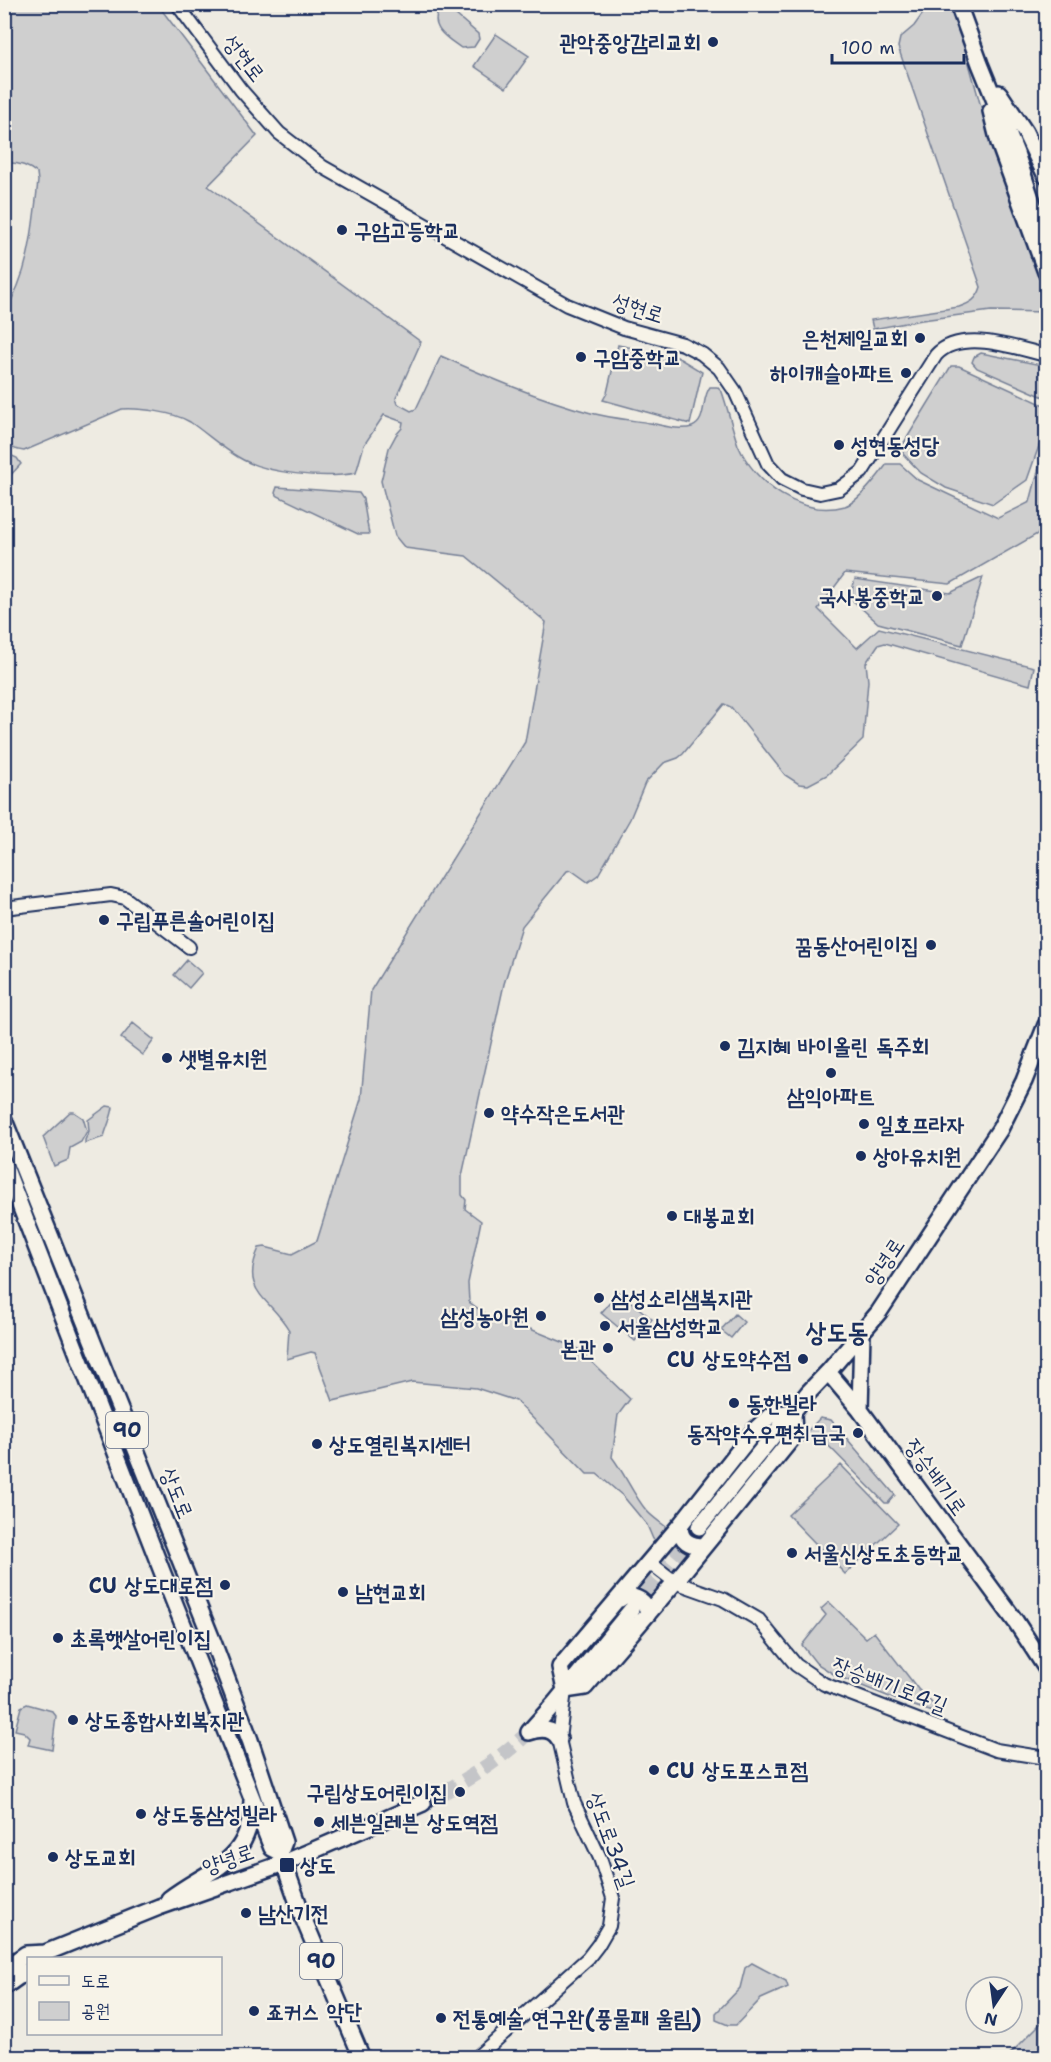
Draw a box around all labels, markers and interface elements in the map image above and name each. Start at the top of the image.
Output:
scale bar [832,27,964,65]
street label: 성현로 [216,28,272,88]
place label: 관악중앙감리교회 [559,28,701,57]
marker: 관악중앙감리교회 [706,35,720,49]
text: 100 m [841,36,895,60]
place label: 구암고등학교 [354,216,460,245]
marker: 구암고등학교 [335,223,349,237]
street label: 성현로 [608,286,668,330]
place label: 은천제일교회 [802,324,908,353]
marker: 은천제일교회 [913,331,927,345]
place label: 구암중학교 [593,343,682,372]
marker: 구암중학교 [574,350,588,364]
place label: 하이캐슬아파트 [770,359,894,388]
marker: 하이캐슬아파트 [899,366,913,380]
place label: 성현동성당 [850,431,940,460]
marker: 성현동성당 [832,438,846,452]
place label: 국사봉중학교 [819,582,925,611]
marker: 국사봉중학교 [930,589,944,603]
place label: 구립푸른솔어린이집 [116,906,275,935]
marker: 구립푸른솔어린이집 [97,913,111,927]
place label: 꿈동산어린이집 [795,931,919,960]
marker: 꿈동산어린이집 [924,938,938,952]
place label: 김지혜 바이올린 독주회 [737,1032,929,1061]
marker: 김지혜 바이올린 독주회 [718,1039,732,1053]
place label: 샛별유치원 [178,1044,268,1073]
marker: 샛별유치원 [160,1051,174,1065]
marker: 삼익아파트 [824,1066,838,1080]
place label: 삼익아파트 [787,1082,875,1111]
place label: 약수작은도서관 [501,1099,625,1128]
marker: 약수작은도서관 [482,1106,496,1120]
place label: 일호프라자 [876,1110,965,1139]
marker: 일호프라자 [857,1117,871,1131]
place label: 상아유치원 [872,1142,962,1171]
marker: 상아유치원 [854,1149,868,1163]
place label: 대봉교회 [684,1202,755,1231]
marker: 대봉교회 [665,1209,679,1223]
street label: 양녕로 [857,1232,911,1292]
place label: 삼성소리샘복지관 [611,1284,753,1313]
marker: 삼성소리샘복지관 [592,1291,606,1305]
place label: 삼성농아원 [440,1302,529,1331]
marker: 삼성농아원 [534,1309,548,1323]
place label: 서울삼성학교 [617,1312,723,1341]
district label: 상도동 [806,1314,868,1349]
marker: 서울삼성학교 [598,1319,612,1333]
place label: 본관 [561,1334,596,1363]
marker: 본관 [601,1341,615,1355]
place label: CU 상도약수점 [666,1345,791,1374]
marker: CU 상도약수점 [796,1352,810,1366]
place label: 동한빌라 [746,1389,817,1418]
marker: 동한빌라 [727,1396,741,1410]
road number: 90 [106,1412,148,1448]
place label: 동작약수우편취급국 [687,1419,846,1448]
marker: 동작약수우편취급국 [851,1426,865,1440]
place label: 상도열린복지센터 [328,1430,471,1459]
street label: 장승배기로 [898,1433,974,1521]
marker: 상도열린복지센터 [310,1437,324,1451]
street label: 상도로 [154,1463,200,1523]
place label: 서울신상도초등학교 [804,1539,963,1568]
marker: 서울신상도초등학교 [785,1546,799,1560]
place label: CU 상도대로점 [88,1571,213,1600]
marker: CU 상도대로점 [218,1578,232,1592]
place label: 남현교회 [355,1578,426,1607]
marker: 남현교회 [336,1585,350,1599]
place label: 초록햇살어린이집 [70,1624,212,1653]
marker: 초록햇살어린이집 [51,1631,65,1645]
street label: 장승배기로4길 [828,1650,952,1720]
place label: 상도종합사회복지관 [84,1706,245,1735]
marker: 상도종합사회복지관 [66,1713,80,1727]
place label: CU 상도포스코점 [666,1756,809,1785]
marker: CU 상도포스코점 [647,1763,661,1777]
place label: 구립상도어린이집 [306,1778,448,1807]
marker: 구립상도어린이집 [453,1785,467,1799]
street label: 상도로34길 [580,1788,642,1893]
place label: 상도동삼성빌라 [152,1800,277,1829]
marker: 상도동삼성빌라 [134,1807,148,1821]
place label: 세븐일레븐 상도역점 [331,1808,498,1837]
marker: 세븐일레븐 상도역점 [312,1815,326,1829]
street label: 양녕로 [198,1837,258,1881]
place label: 상도교회 [64,1843,136,1872]
marker: 상도교회 [46,1850,60,1864]
place label: 상도 [299,1851,336,1880]
marker: 상도 [278,1856,296,1874]
place label: 남산기전 [258,1899,329,1928]
marker: 남산기전 [239,1906,253,1920]
road number: 90 [300,1943,342,1979]
legend [27,1957,222,2035]
text: 도로 [81,1969,110,1993]
north arrow [964,1975,1024,2035]
place label: 죠커스 악단 [266,1997,362,2026]
text: 공원 [81,1999,110,2023]
marker: 죠커스 악단 [247,2004,261,2018]
place label: 전통예술 연구완(풍물패 울림) [453,2004,702,2033]
text: N [982,2007,999,2031]
marker: 전통예술 연구완(풍물패 울림) [434,2011,448,2025]

